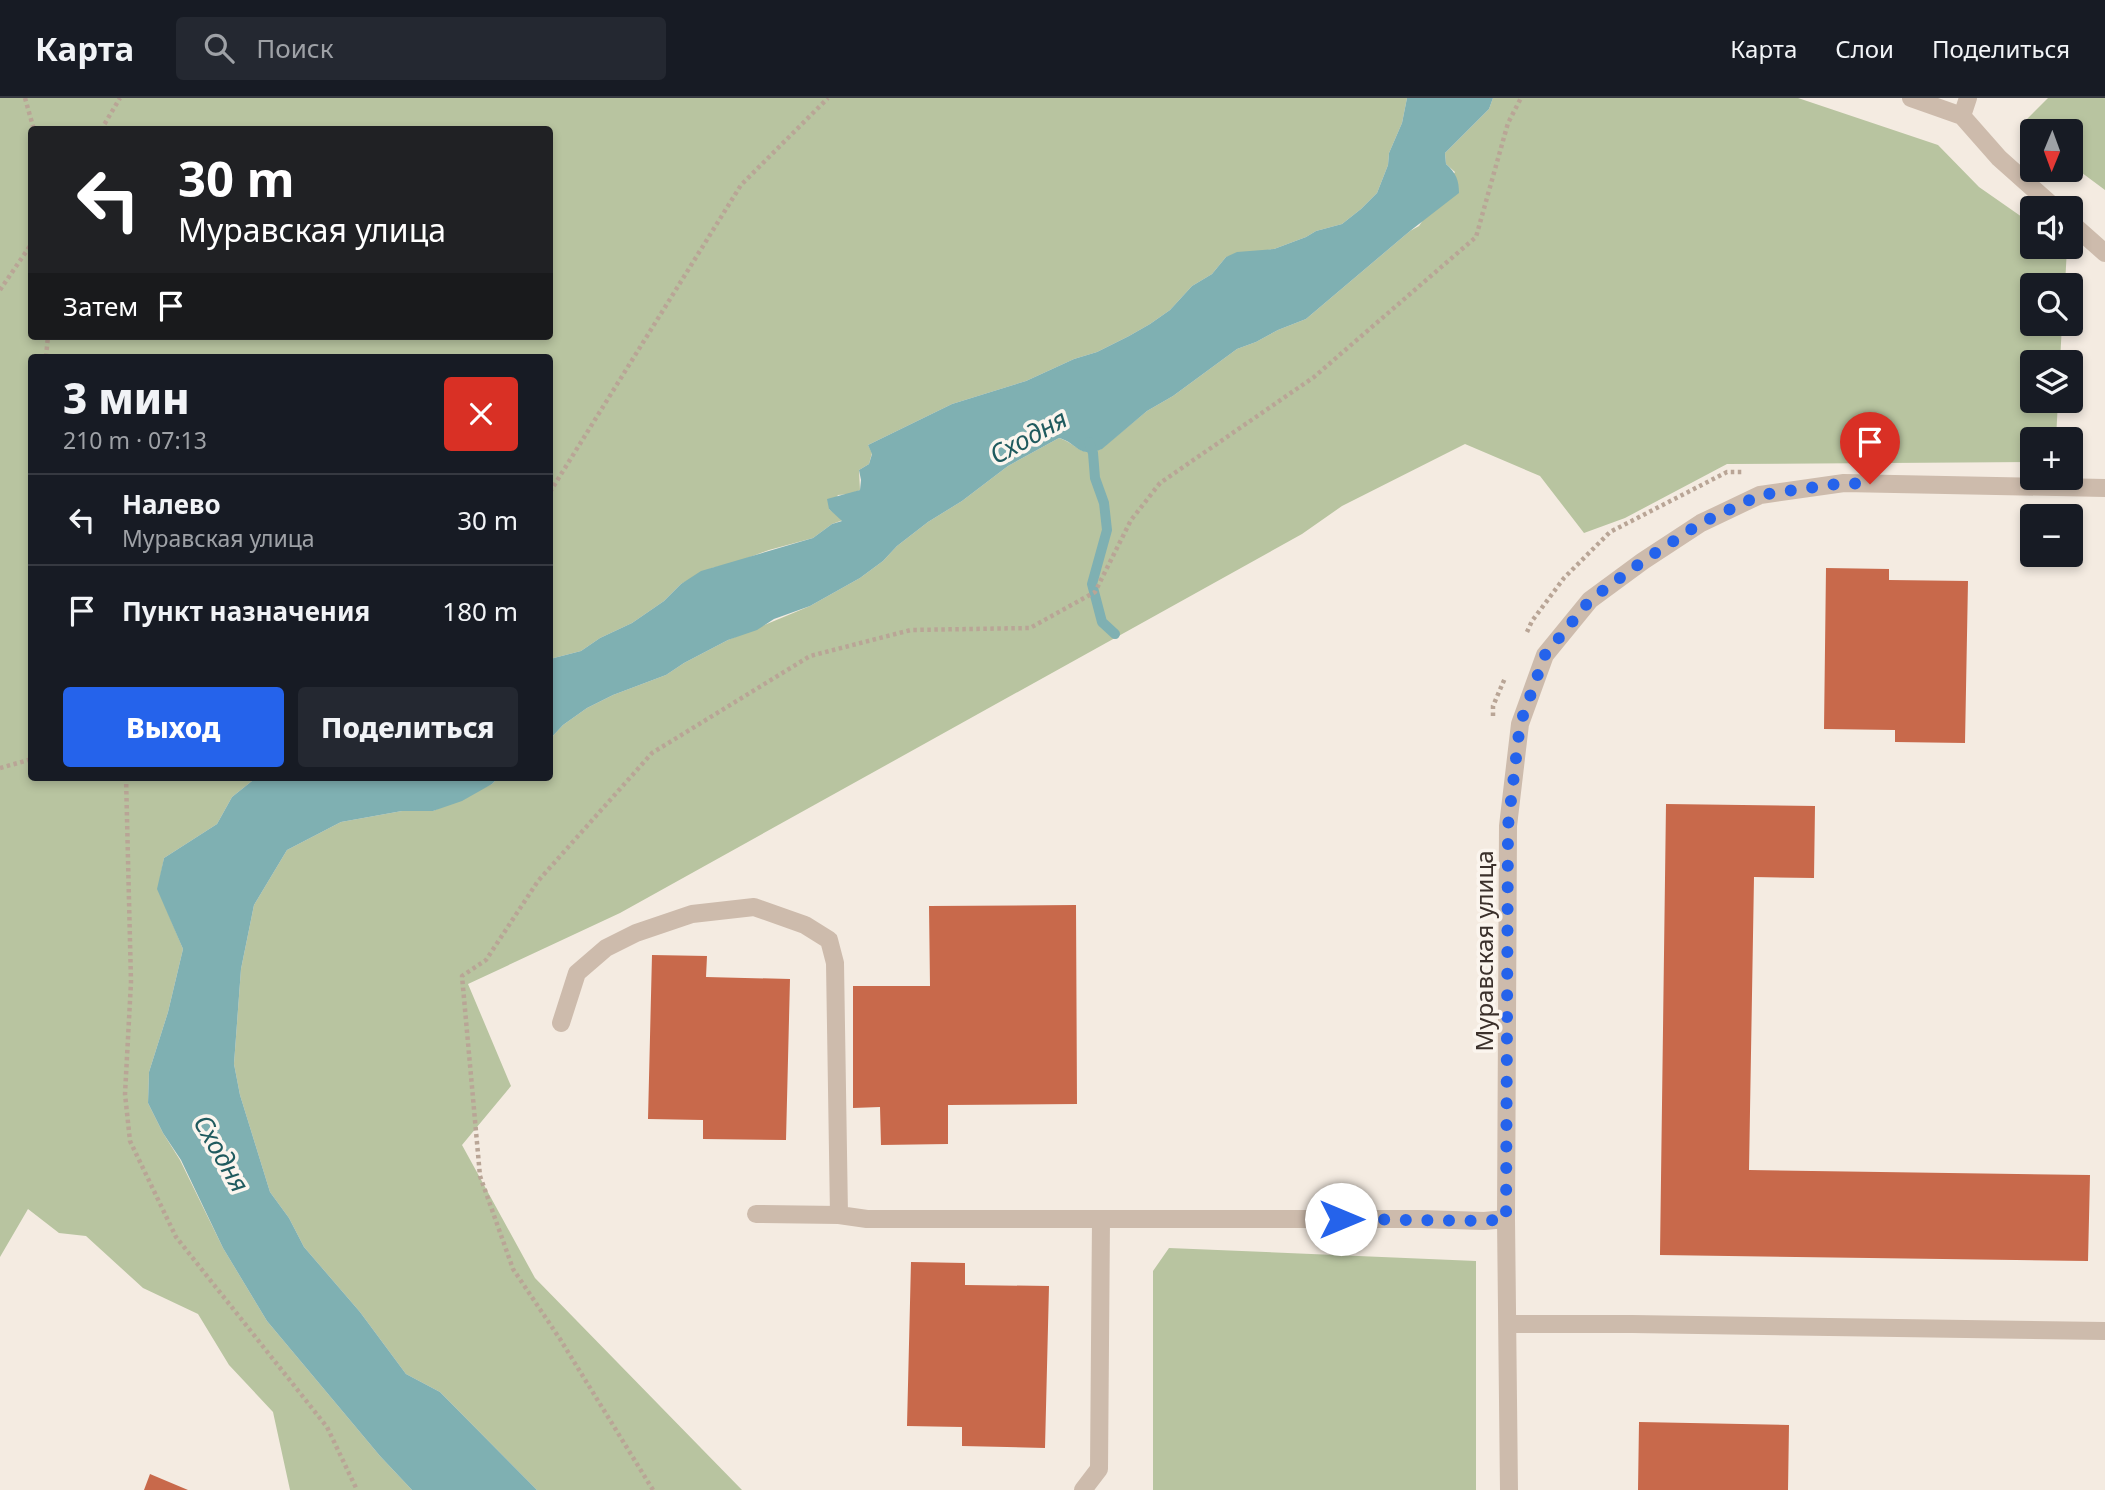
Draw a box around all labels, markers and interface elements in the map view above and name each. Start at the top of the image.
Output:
search box [176,17,666,80]
text: Карта [35,26,134,71]
icon: search [200,29,238,67]
text: Поиск [256,30,333,66]
text: Карта [1730,32,1797,65]
text: Слои [1835,32,1894,65]
text: Поделиться [1932,32,2070,65]
north arrow [2020,119,2082,182]
map controls [2020,119,2083,567]
text: 30 m [178,145,295,211]
icon: left [63,154,154,245]
button: sound [2020,196,2083,259]
text: Муравская улица [178,208,446,251]
button: search [2020,273,2083,336]
icon: arrive [152,287,190,325]
text: Затем [63,288,138,324]
button: layers [2020,350,2083,413]
text: 3 мин [63,369,190,426]
button: close [444,377,518,451]
water label: Сходня [983,400,1073,472]
pin [1840,412,1900,484]
icon: arrive [1851,423,1889,461]
text: 210 m · 07:13 [63,424,207,456]
button: + [2020,427,2083,490]
text: Налево [122,486,221,522]
icon: left [63,501,101,539]
text: 30 m [457,502,518,538]
button: − [2020,504,2083,567]
text: Муравская улица [122,522,315,554]
icon: arrive [63,592,101,630]
text: Пункт назначения [122,593,370,629]
text: 180 m [442,593,518,629]
button: Выход [63,687,284,767]
button: Поделиться [298,687,518,767]
street label: Муравская улица [1467,850,1500,1052]
water label: Сходня [186,1108,258,1198]
position arrow [1304,1182,1378,1256]

